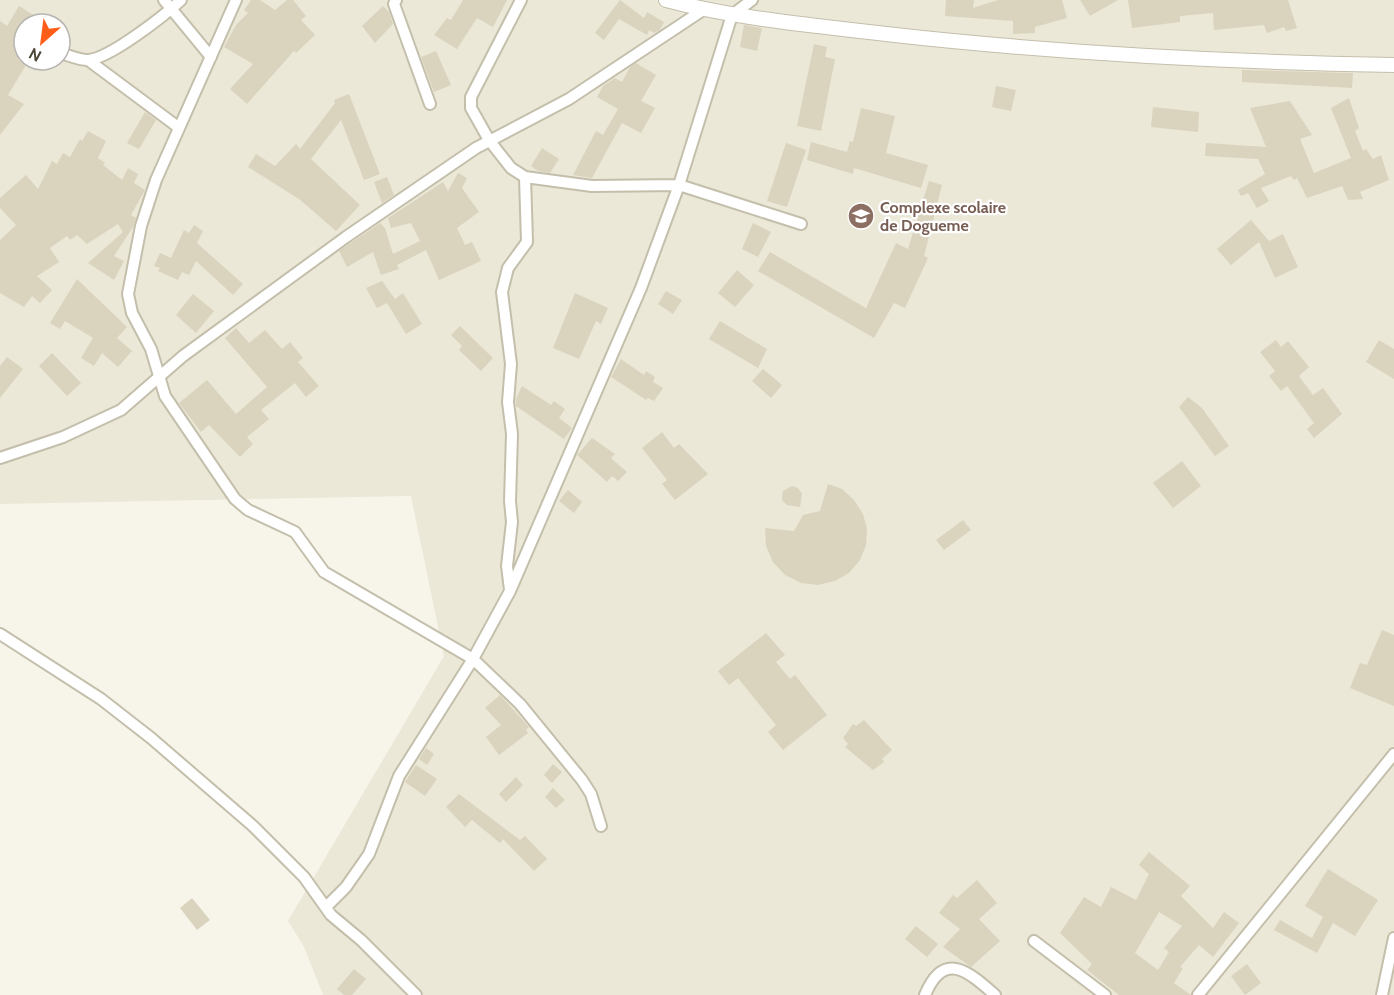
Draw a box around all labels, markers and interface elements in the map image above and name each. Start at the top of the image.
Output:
north arrow [12,12,72,72]
text: N [26,44,45,66]
place label: Complexe scolaire de Dogueme [880,198,1006,235]
school or university icon: Complexe scolaire de Dogueme [846,201,876,231]

